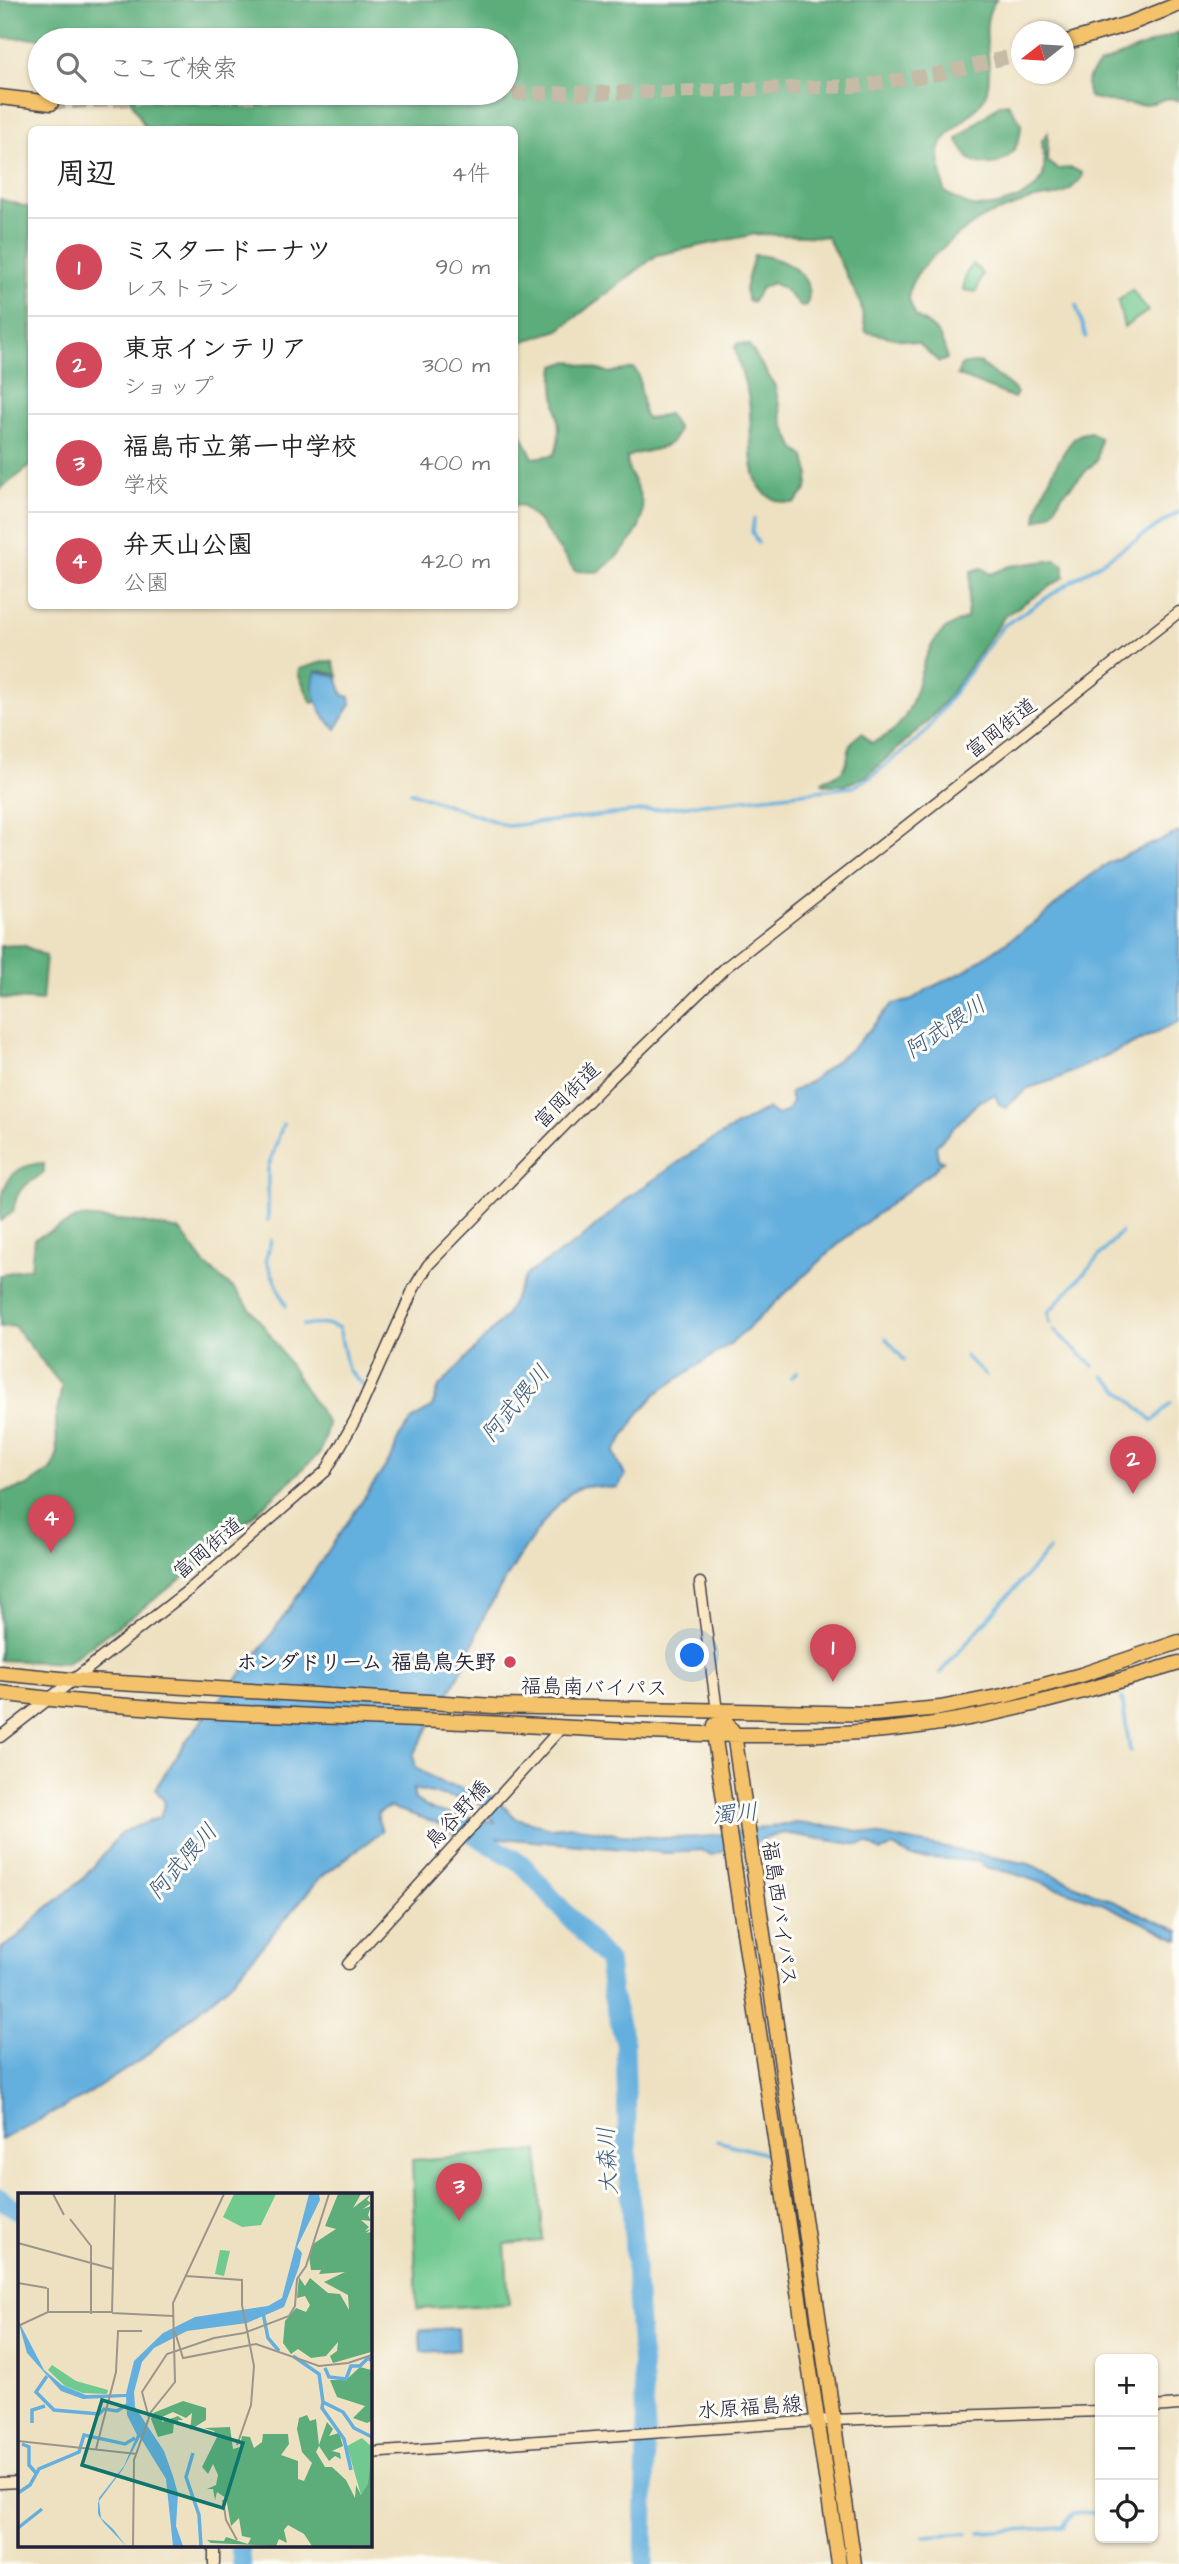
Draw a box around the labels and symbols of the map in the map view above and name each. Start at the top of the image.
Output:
north arrow [1011,21,1074,84]
street label: 富岡街道 [959,691,1043,766]
water label: 阿武隈川 [898,989,993,1067]
street label: 富岡街道 [527,1055,607,1135]
water label: 阿武隈川 [474,1358,558,1449]
pin: 2 [1110,1436,1156,1494]
pin: 4 [28,1495,74,1553]
street label: 富岡街道 [167,1510,250,1586]
pin: 1 [810,1624,856,1682]
your location [675,1638,709,1672]
place label: ホンダドリーム 福島鳥矢野 [236,1648,496,1677]
marker: ホンダドリーム 福島鳥矢野 [502,1654,518,1670]
street label: 福島南バイパス [520,1672,668,1703]
street label: 鳥谷野橋 [418,1774,497,1855]
water label: 濁川 [711,1796,760,1832]
water label: 阿武隈川 [141,1816,225,1907]
street label: 福島西バイパス [755,1838,804,1988]
water label: 大森川 [590,2126,626,2196]
pin: 3 [436,2163,482,2221]
inset map [18,2193,371,2546]
street label: 水原福島線 [697,2389,803,2426]

